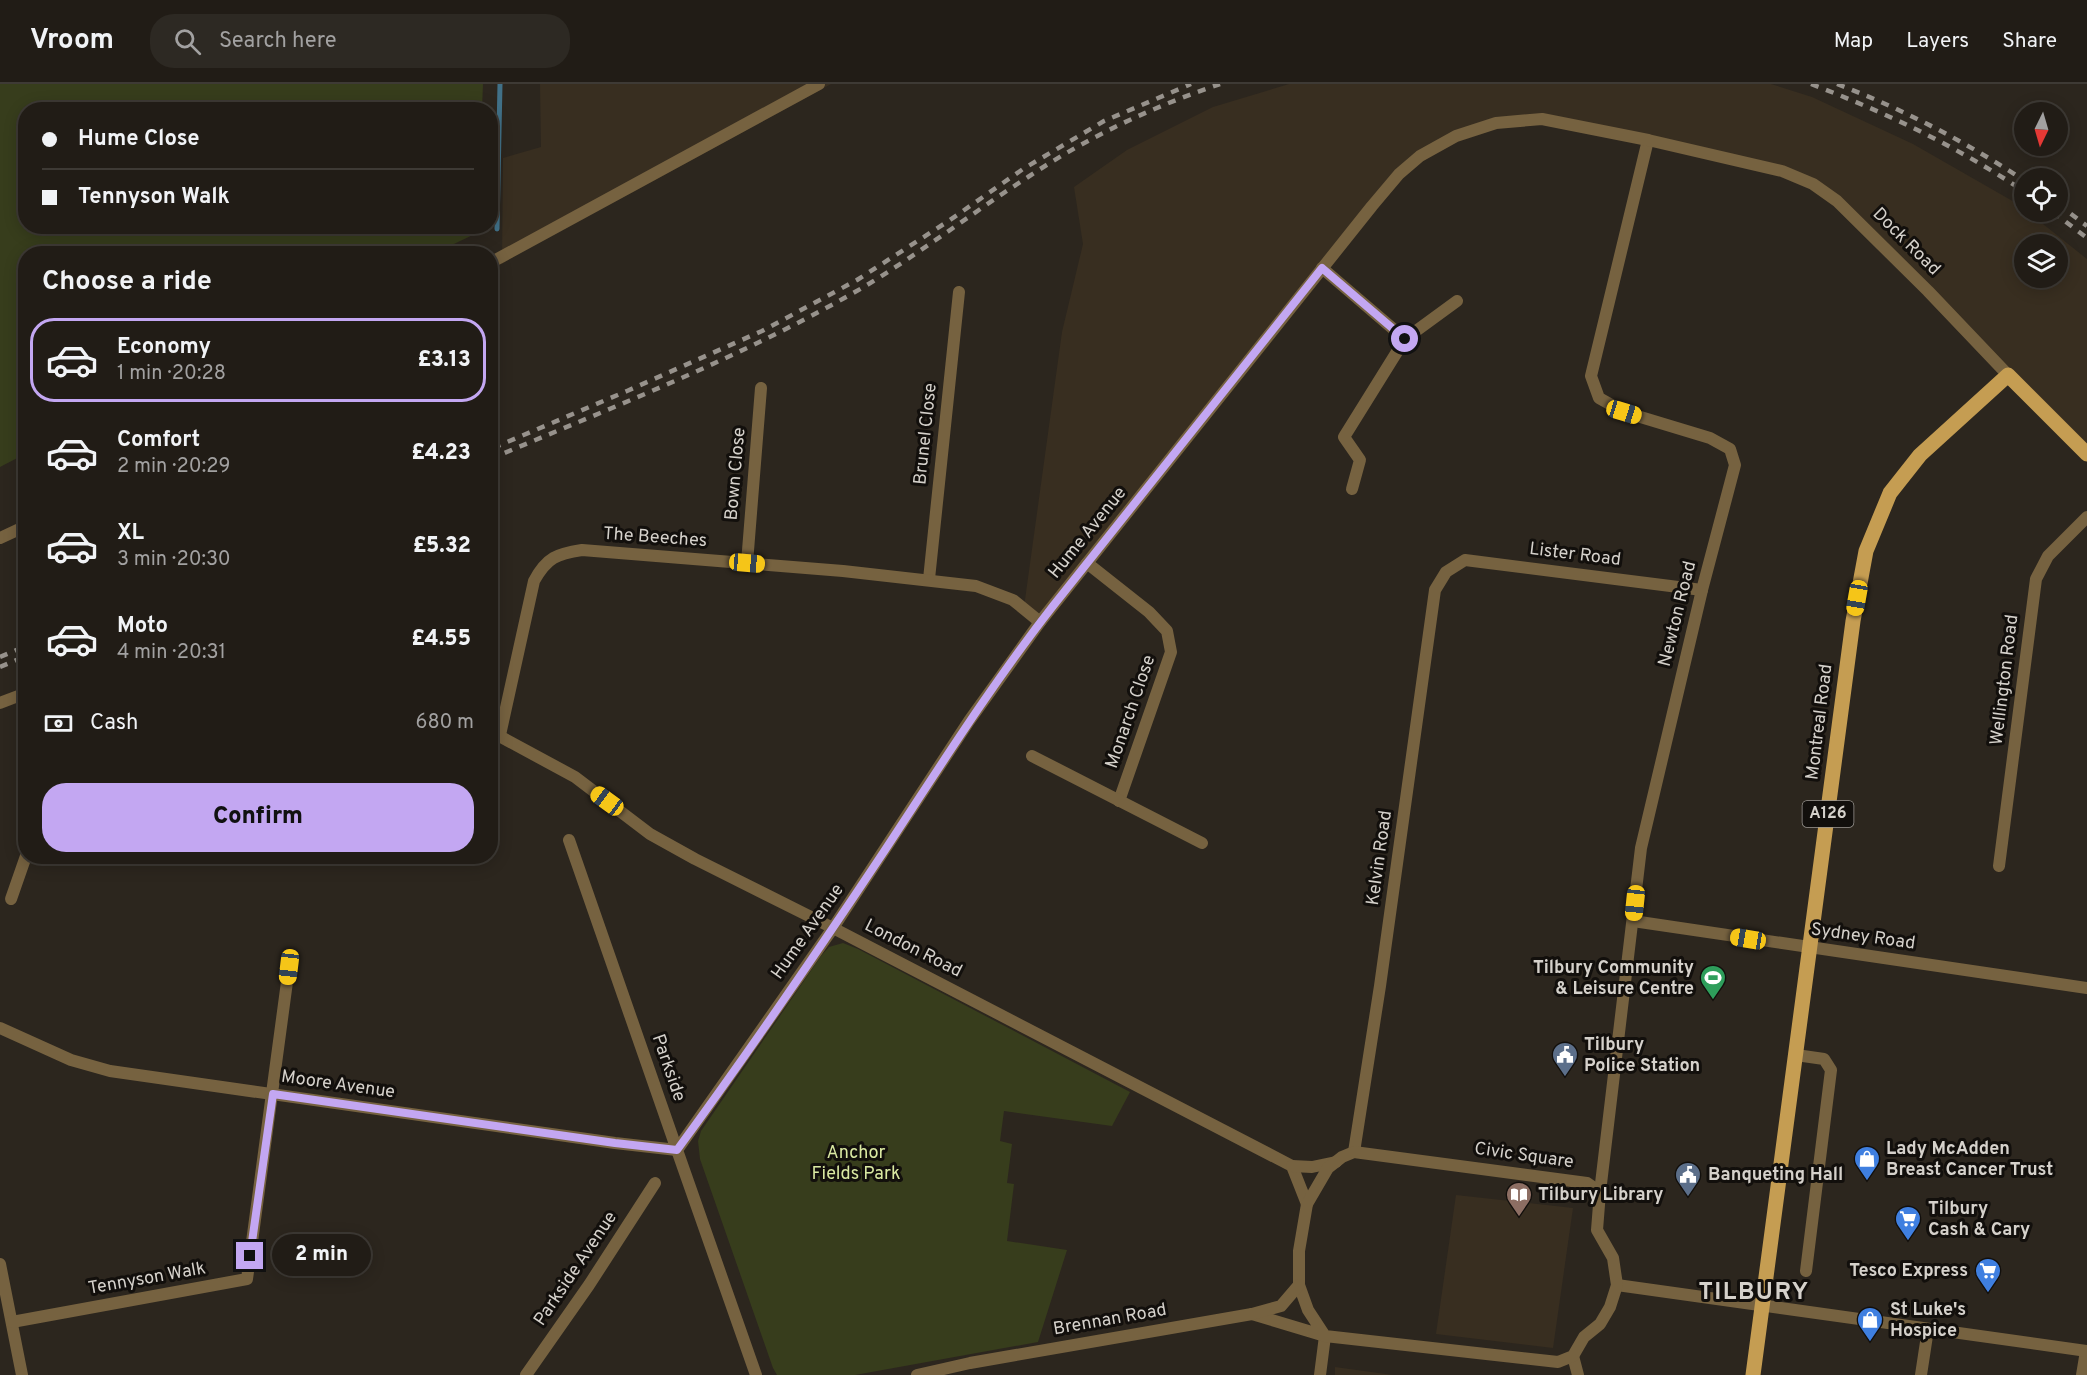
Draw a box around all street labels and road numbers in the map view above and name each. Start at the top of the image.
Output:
street label: Dock Road [1867,203,1945,281]
street label: Brunel Close [909,382,943,486]
street label: Bown Close [720,427,752,521]
street label: Hume Avenue [1044,482,1132,584]
street label: The Beeches [602,523,708,553]
street label: Lister Road [1528,538,1622,572]
street label: Newton Road [1654,559,1702,669]
street label: Wellington Road [1986,613,2024,747]
street label: Monarch Close [1101,652,1161,772]
street label: Montreal Road [1801,663,1839,781]
road number: A126 [1802,801,1854,827]
street label: Kelvin Road [1362,809,1398,907]
street label: Hume Avenue [767,880,849,984]
street label: London Road [860,915,966,983]
street label: Sydney Road [1809,918,1917,956]
street label: Parkside [646,1031,690,1105]
street label: Moore Avenue [280,1066,396,1104]
street label: Civic Square [1473,1138,1575,1174]
street label: Parkside Avenue [529,1207,623,1331]
street label: Tennyson Walk [86,1257,208,1301]
street label: Brennan Road [1052,1299,1168,1341]

